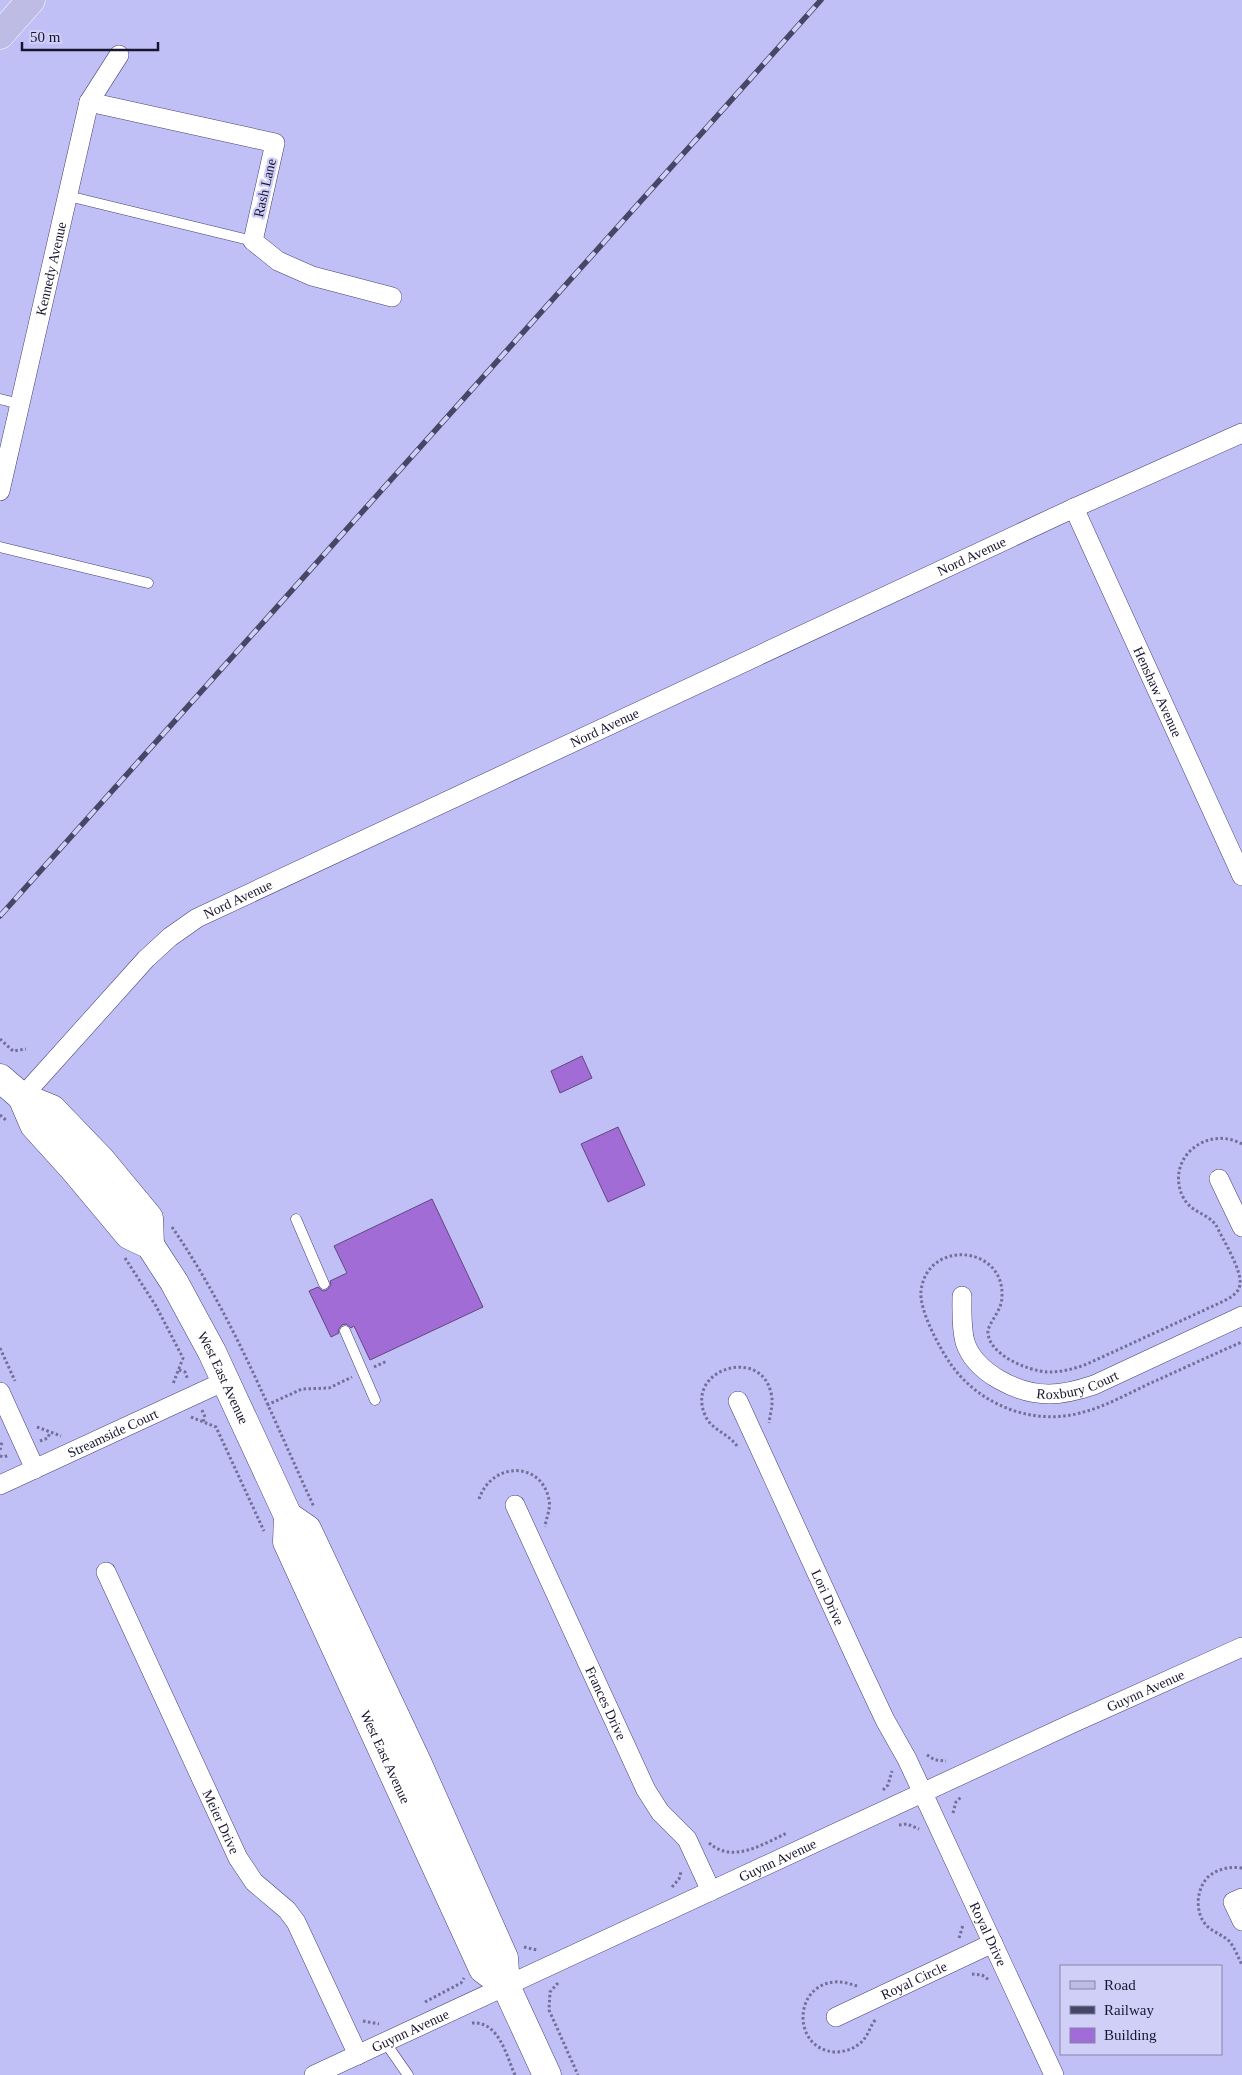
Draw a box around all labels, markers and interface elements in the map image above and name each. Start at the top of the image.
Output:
scale bar [22,20,159,52]
text: 50 m [30,29,61,45]
street label: Rash Lane [251,157,279,219]
street label: Kennedy Avenue [33,220,69,317]
street label: Nord Avenue [935,533,1008,578]
street label: Henshaw Avenue [1131,644,1185,739]
street label: Nord Avenue [568,705,641,750]
street label: Nord Avenue [201,877,274,921]
street label: West East Avenue [195,1329,252,1426]
street label: Roxbury Court [1036,1367,1120,1402]
street label: Streamside Court [65,1406,160,1460]
street label: Lori Drive [809,1567,847,1628]
street label: Frances Drive [583,1664,629,1742]
street label: Guynn Avenue [1104,1667,1186,1714]
street label: West East Avenue [358,1708,413,1806]
street label: Meier Drive [200,1787,242,1856]
street label: Guynn Avenue [737,1836,819,1884]
street label: Royal Drive [967,1900,1010,1968]
street label: Royal Circle [878,1958,949,2002]
legend [1060,1965,1222,2055]
text: Road [1104,1977,1136,1993]
text: Railway [1104,2002,1154,2018]
street label: Guynn Avenue [369,2006,451,2055]
text: Building [1104,2027,1157,2043]

